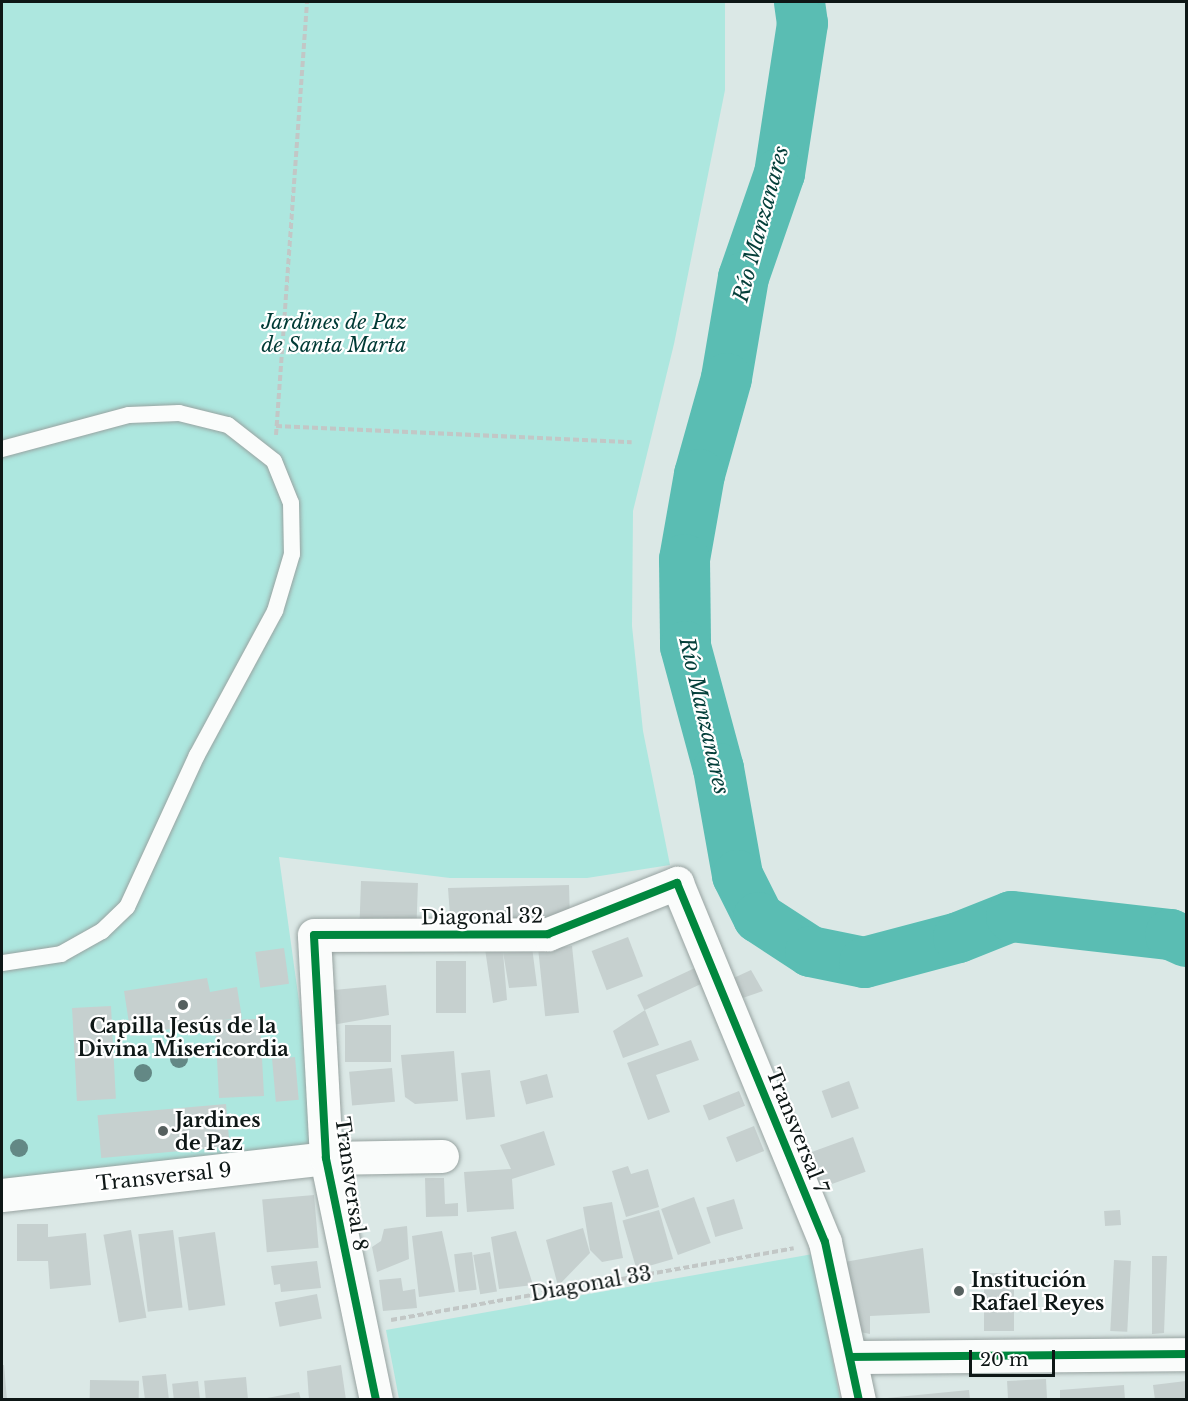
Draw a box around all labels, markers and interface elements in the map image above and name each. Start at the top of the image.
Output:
water label: Río Manzanares [728,143,794,305]
park label: Jardines de Paz de Santa Marta [261,311,407,358]
water label: Río Manzanares [674,635,734,797]
street label: Diagonal 32 [421,904,543,930]
marker: Capilla Jesús de la Divina Misericordia [176,998,190,1012]
place label: Capilla Jesús de la Divina Misericordia [77,1014,289,1061]
street label: Transversal 7 [761,1065,833,1197]
place label: Jardines de Paz [175,1108,261,1155]
street label: Transversal 8 [330,1115,372,1253]
marker: Jardines de Paz [156,1124,170,1138]
street label: Transversal 9 [95,1158,233,1196]
street label: Diagonal 33 [529,1262,653,1306]
place label: Institución Rafael Reyes [971,1268,1104,1315]
marker: Institución Rafael Reyes [952,1284,966,1298]
scale bar [972,1338,1058,1376]
text: 20 m [980,1349,1028,1371]

